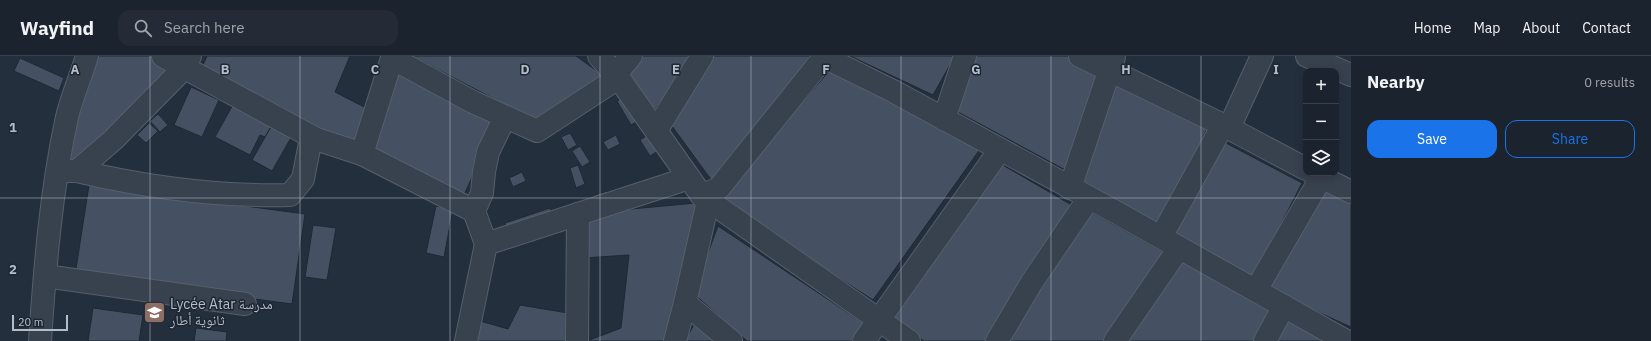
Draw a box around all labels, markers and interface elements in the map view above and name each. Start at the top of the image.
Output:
search box [118,10,398,46]
text: Wayfind [20,16,94,40]
icon: search [132,17,154,39]
text: Search here [164,18,244,37]
text: Home [1414,19,1451,37]
text: Map [1473,19,1500,37]
text: About [1522,19,1560,37]
text: Contact [1582,19,1631,37]
text: A [71,61,80,78]
text: B [221,61,230,78]
text: C [371,61,380,78]
text: D [520,61,530,78]
text: E [672,61,680,78]
text: F [822,61,830,78]
text: G [971,61,981,78]
text: H [1121,61,1131,78]
text: I [1273,61,1279,78]
map controls [1303,68,1339,176]
button: + [1303,68,1339,104]
text: Nearby [1367,71,1425,93]
text: 0 results [1584,74,1635,91]
button: − [1303,104,1339,140]
text: 1 [9,119,17,136]
button: Save [1367,120,1497,158]
button: Share [1505,120,1635,158]
button: layers [1303,140,1339,176]
text: 2 [9,261,17,278]
place label: Lycée Atar مدرسة ثانوية أطار [169,295,273,329]
school or university icon: Lycée Atar مدرسة ثانوية أطار [142,299,168,325]
scale bar [12,313,68,332]
text: 20 m [18,315,43,329]

